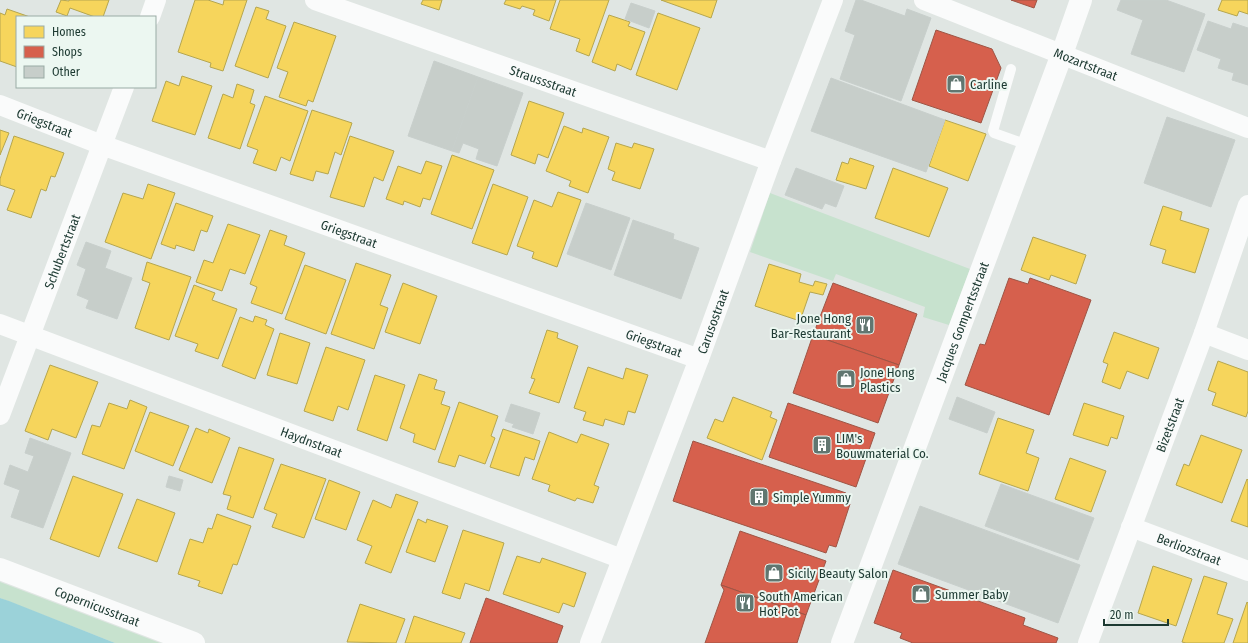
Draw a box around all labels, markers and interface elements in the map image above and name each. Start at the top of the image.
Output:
legend [16,16,156,88]
text: Homes [52,25,86,39]
text: Shops [52,45,82,59]
street label: Mozartstraat [1052,45,1120,84]
street label: Straussstraat [508,62,579,100]
text: Other [52,65,81,79]
shop icon: Carline [945,73,967,95]
place label: Carline [970,77,1007,92]
street label: Griegstraat [14,105,75,141]
street label: Schubertstraat [41,211,84,291]
street label: Griegstraat [319,217,380,251]
street label: Jacques Gompertsstraat [933,259,992,384]
street label: Carusostraat [694,287,732,356]
place label: Jone Hong Bar-Restaurant [771,311,852,341]
restaurant icon: Jone Hong Bar-Restaurant [854,314,876,336]
street label: Griegstraat [624,326,685,361]
place label: Jone Hong Plastics [860,365,915,395]
shop icon: Jone Hong Plastics [835,368,857,390]
street label: Bizetstraat [1153,395,1187,454]
street label: Haydnstraat [278,424,345,461]
place label: LIM's Bouwmaterial Co. [836,431,929,461]
building icon: LIM's Bouwmaterial Co. [811,434,833,456]
building icon: Simple Yummy [748,486,770,508]
place label: Simple Yummy [773,490,851,505]
street label: Berliozstraat [1155,530,1224,568]
shop icon: Sicily Beauty Salon [763,562,785,584]
place label: Sicily Beauty Salon [788,566,888,581]
shop icon: Summer Baby [910,583,932,605]
street label: Copernicusstraat [52,584,142,630]
place label: Summer Baby [935,587,1009,602]
place label: South American Hot Pot [759,589,843,619]
restaurant icon: South American Hot Pot [734,592,756,614]
scale bar [1104,601,1168,627]
text: 20 m [1110,608,1134,622]

